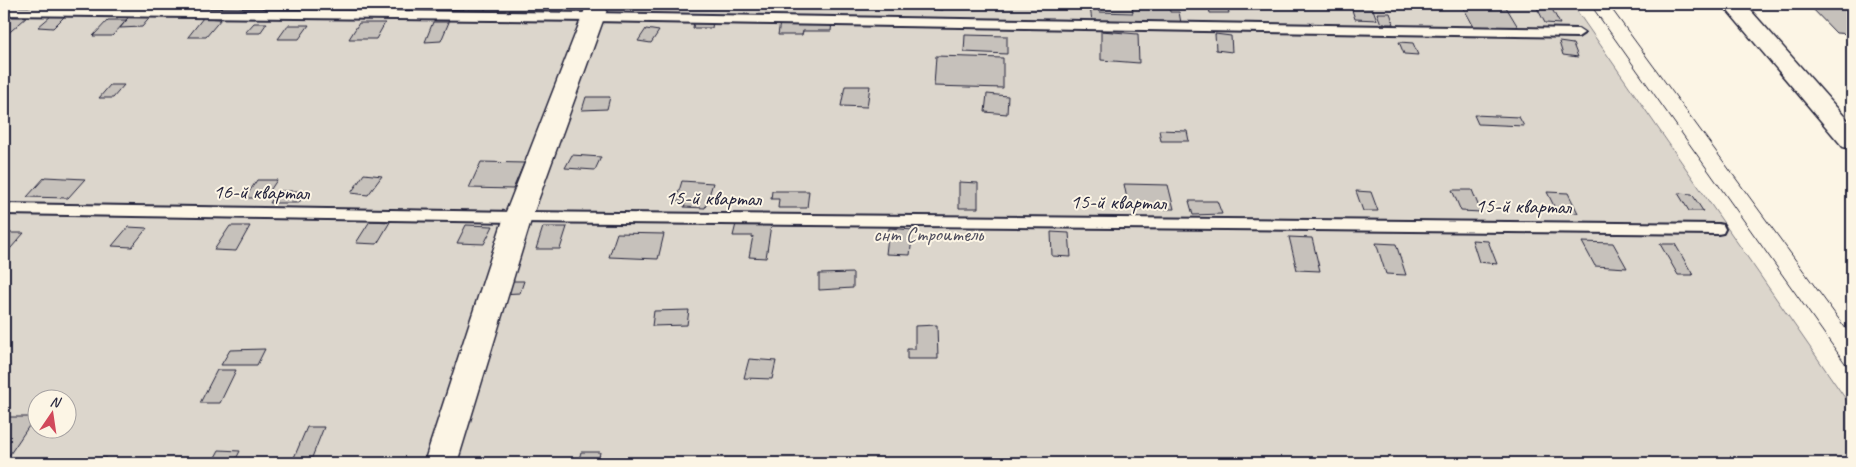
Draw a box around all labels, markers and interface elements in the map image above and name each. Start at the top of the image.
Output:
street label: 16-й квартал [213,178,311,206]
street label: 15-й квартал [665,184,763,212]
street label: 15-й квартал [1070,188,1168,216]
street label: 15-й квартал [1475,192,1573,220]
park label: снт Строитель [873,221,984,247]
north arrow [28,390,78,440]
text: N [49,393,63,412]

